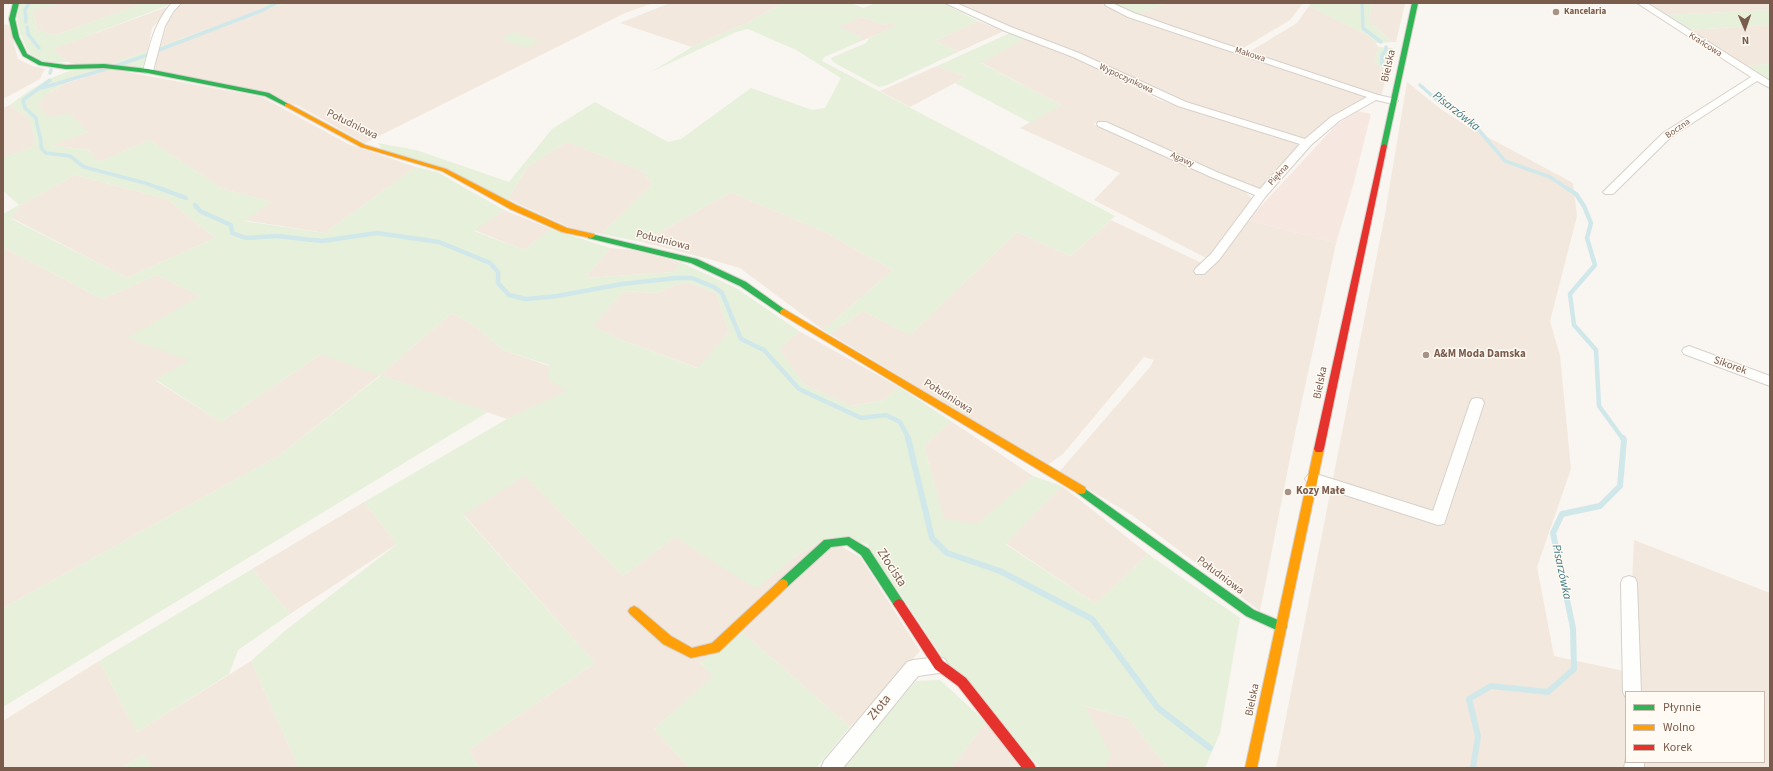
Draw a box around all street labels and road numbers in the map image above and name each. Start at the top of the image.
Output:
street label: Krańcowa [1686,31,1724,59]
street label: Makowa [1234,45,1266,65]
street label: Bielska [1379,48,1399,84]
street label: Wypoczynkowa [1097,62,1155,96]
street label: Południowa [324,107,380,143]
street label: Boczna [1664,117,1692,141]
street label: Agawy [1169,150,1195,170]
street label: Piękna [1266,162,1292,188]
street label: Południowa [635,228,691,254]
street label: Sikorek [1712,354,1748,378]
street label: Bielska [1311,366,1331,400]
street label: Południowa [921,377,975,417]
street label: Złocista [873,546,909,590]
street label: Południowa [1194,554,1246,598]
street label: Bielska [1243,683,1263,717]
street label: Złota [865,692,895,724]

